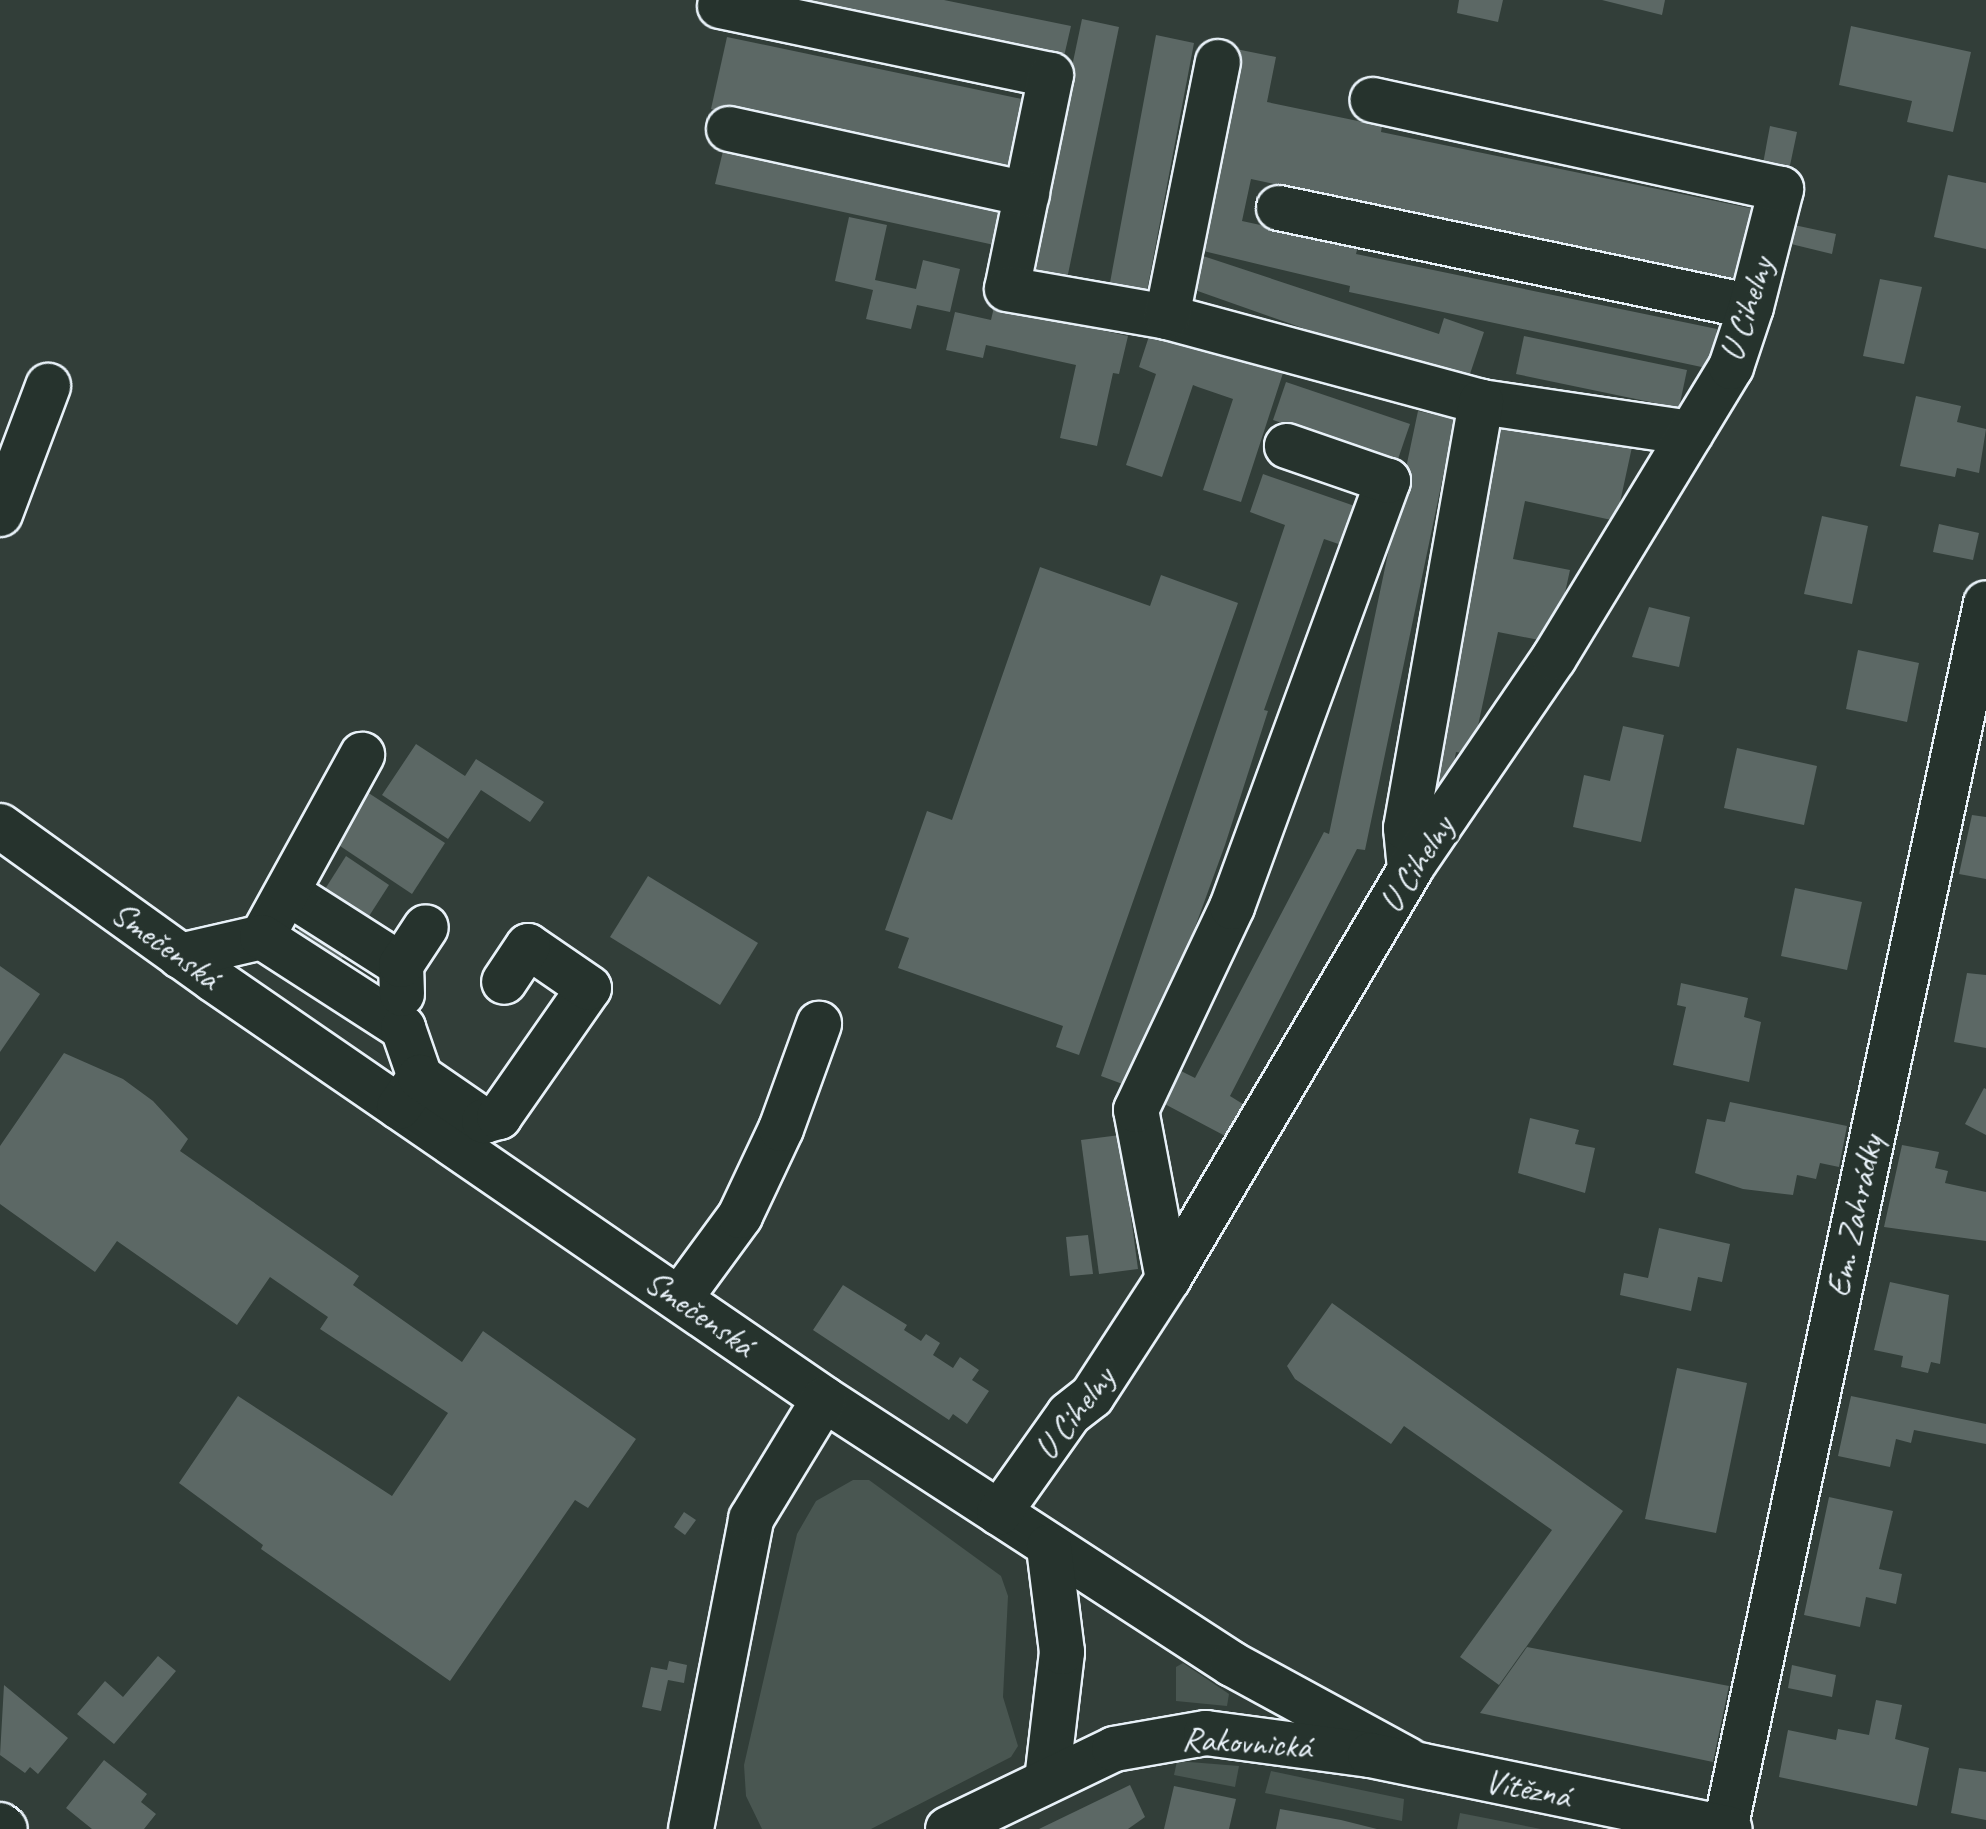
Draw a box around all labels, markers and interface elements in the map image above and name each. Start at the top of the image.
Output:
street label: U Cihelny [1710,252,1782,366]
street label: U Cihelny [1370,808,1462,920]
street label: Smečenská [104,892,228,998]
street label: Em. Zahrádky [1817,1131,1891,1301]
street label: Smečenská [638,1261,762,1365]
street label: U Cihelny [1025,1358,1123,1468]
street label: Rakovnická [1181,1717,1313,1767]
street label: Vítězná [1482,1760,1574,1816]

